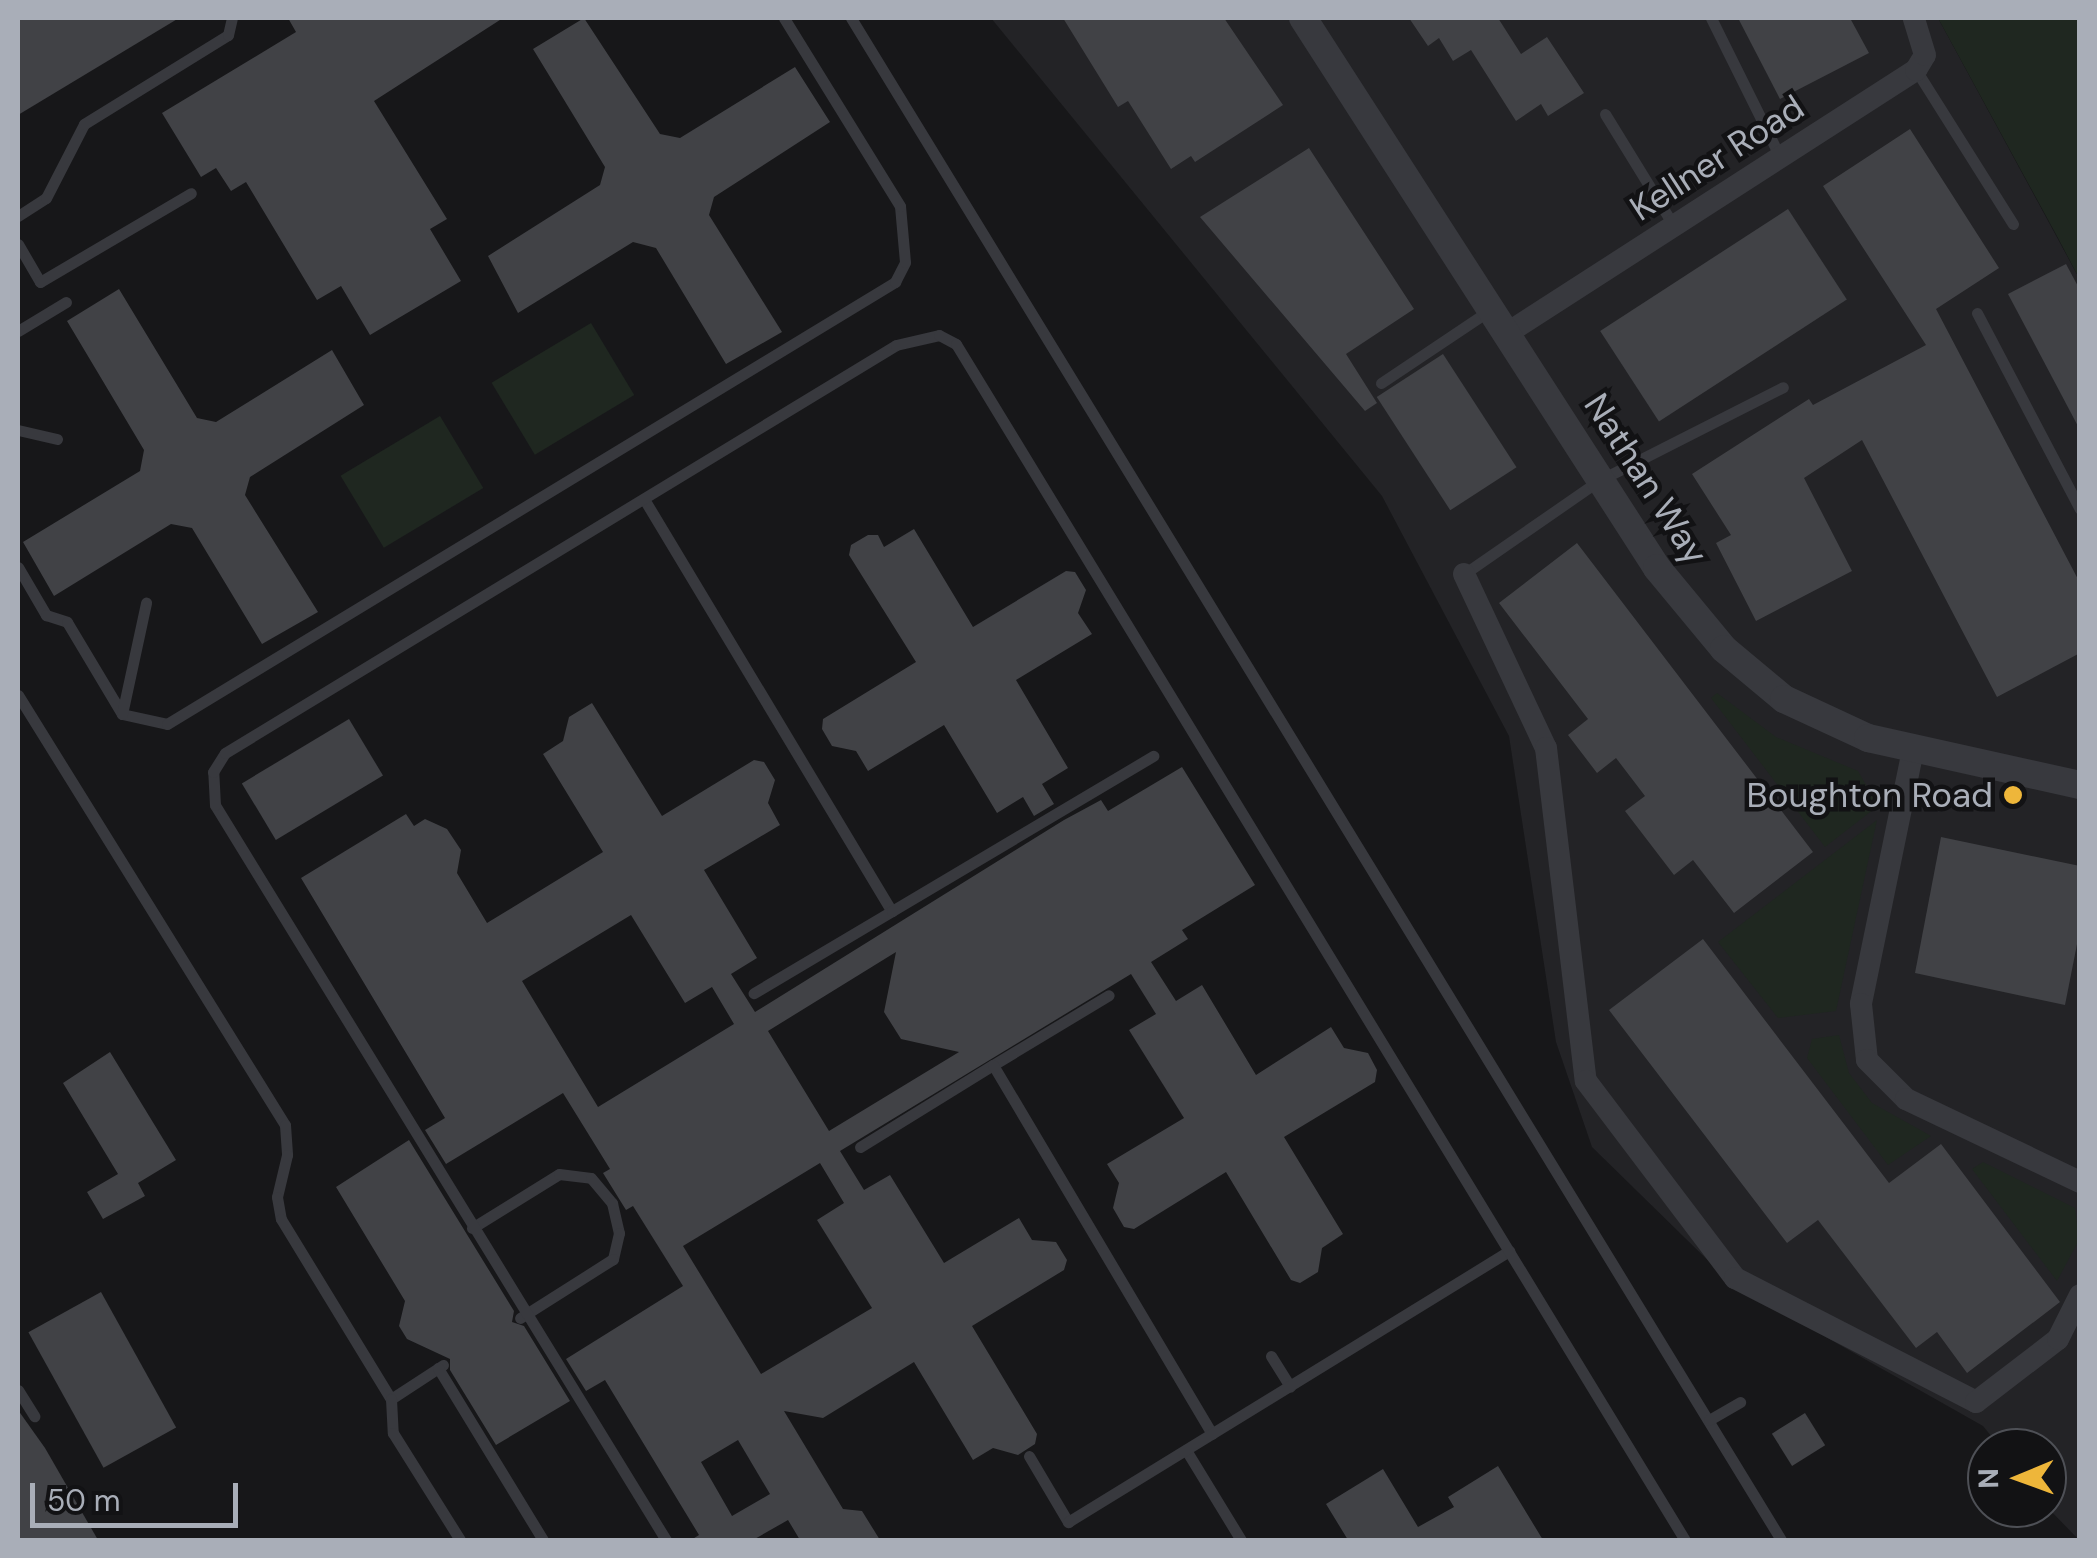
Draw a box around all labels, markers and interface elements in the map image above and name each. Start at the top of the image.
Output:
street label: Kellner Road [1622,86,1812,230]
street label: Nathan Way [1575,386,1717,572]
place label: Boughton Road [1747,774,1993,816]
marker: Boughton Road [2002,784,2024,806]
north arrow [1967,1428,2067,1528]
scale bar [35,1463,242,1525]
text: N [1970,1468,2007,1489]
text: 50 m [47,1481,121,1520]

